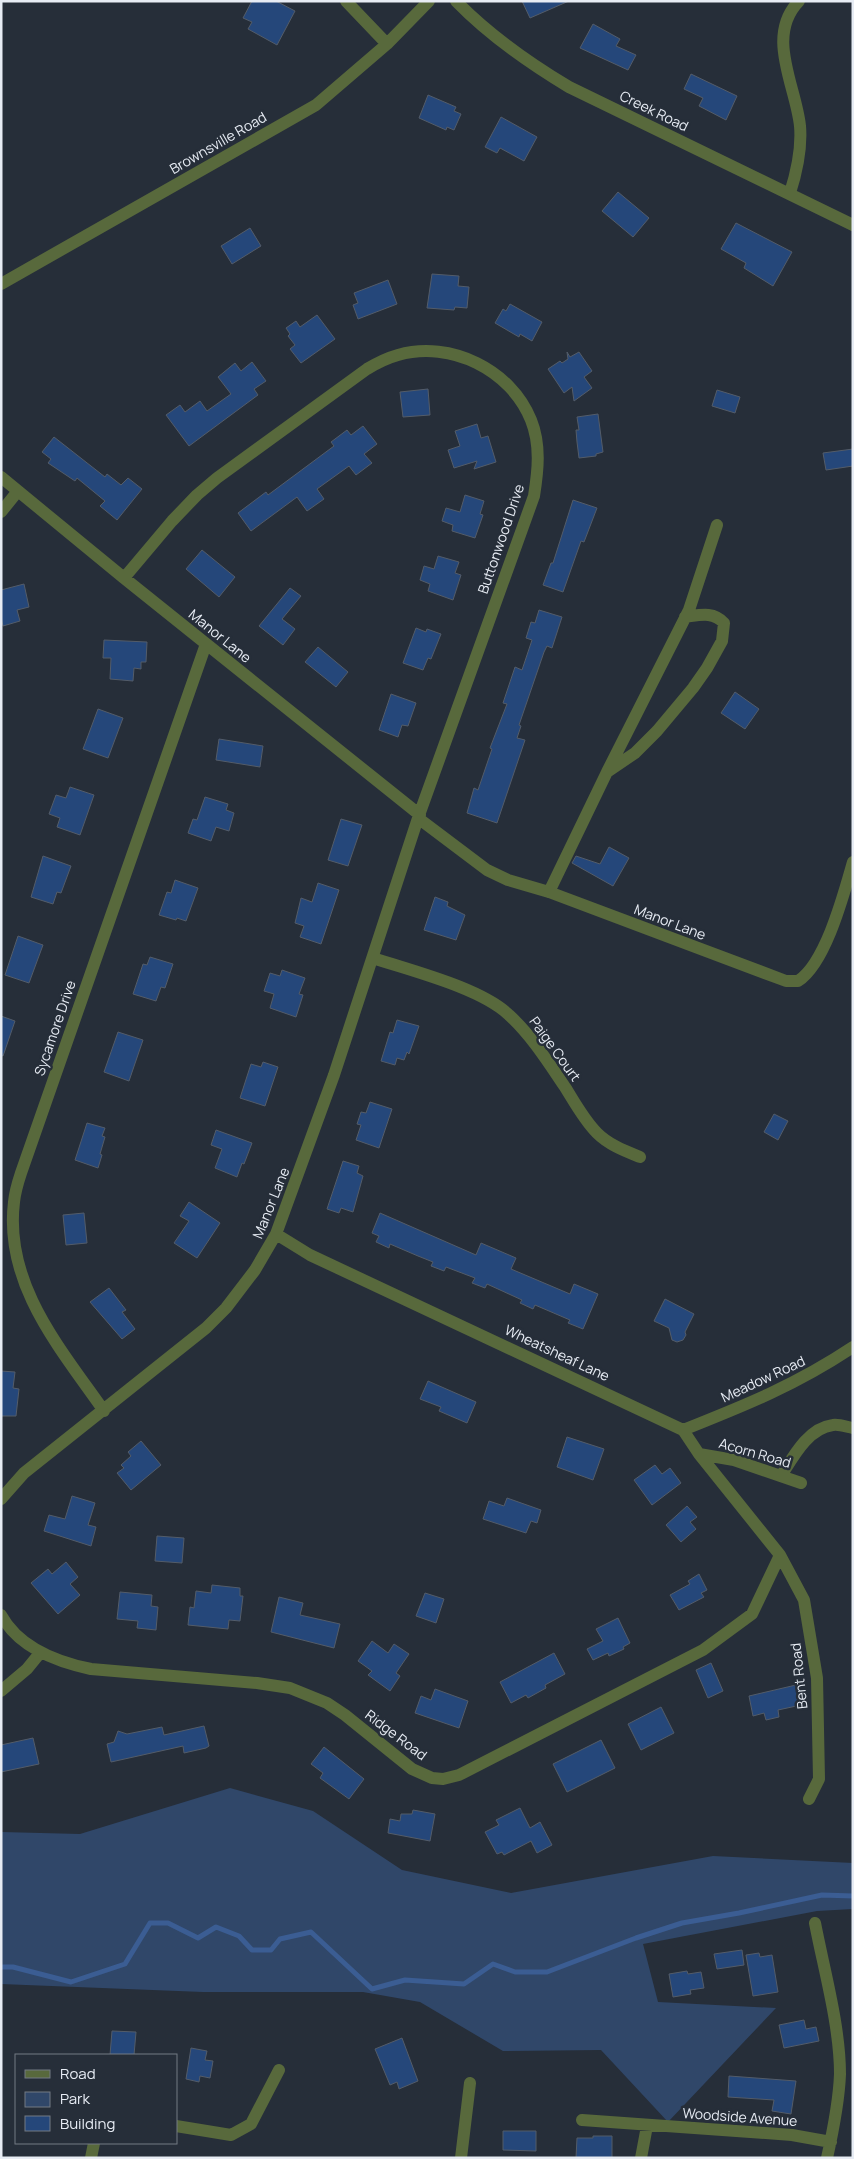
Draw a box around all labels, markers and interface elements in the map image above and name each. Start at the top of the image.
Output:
street label: Creek Road [617,86,692,135]
street label: Brownsville Road [166,107,270,178]
street label: Buttonwood Drive [473,482,528,596]
street label: Manor Lane [185,605,256,667]
street label: Manor Lane [632,899,709,944]
street label: Sycamore Drive [29,978,80,1078]
street label: Paige Court [525,1012,586,1085]
street label: Manor Lane [248,1164,293,1241]
street label: Wheatsheaf Lane [502,1320,613,1385]
street label: Meadow Road [718,1351,808,1406]
street label: Acorn Road [717,1433,793,1472]
street label: Bent Road [786,1642,811,1710]
street label: Ridge Road [361,1705,431,1764]
legend [15,2054,178,2144]
text: Road [60,2063,96,2084]
text: Park [60,2088,90,2109]
street label: Woodside Avenue [682,2103,798,2130]
text: Building [60,2113,115,2134]

